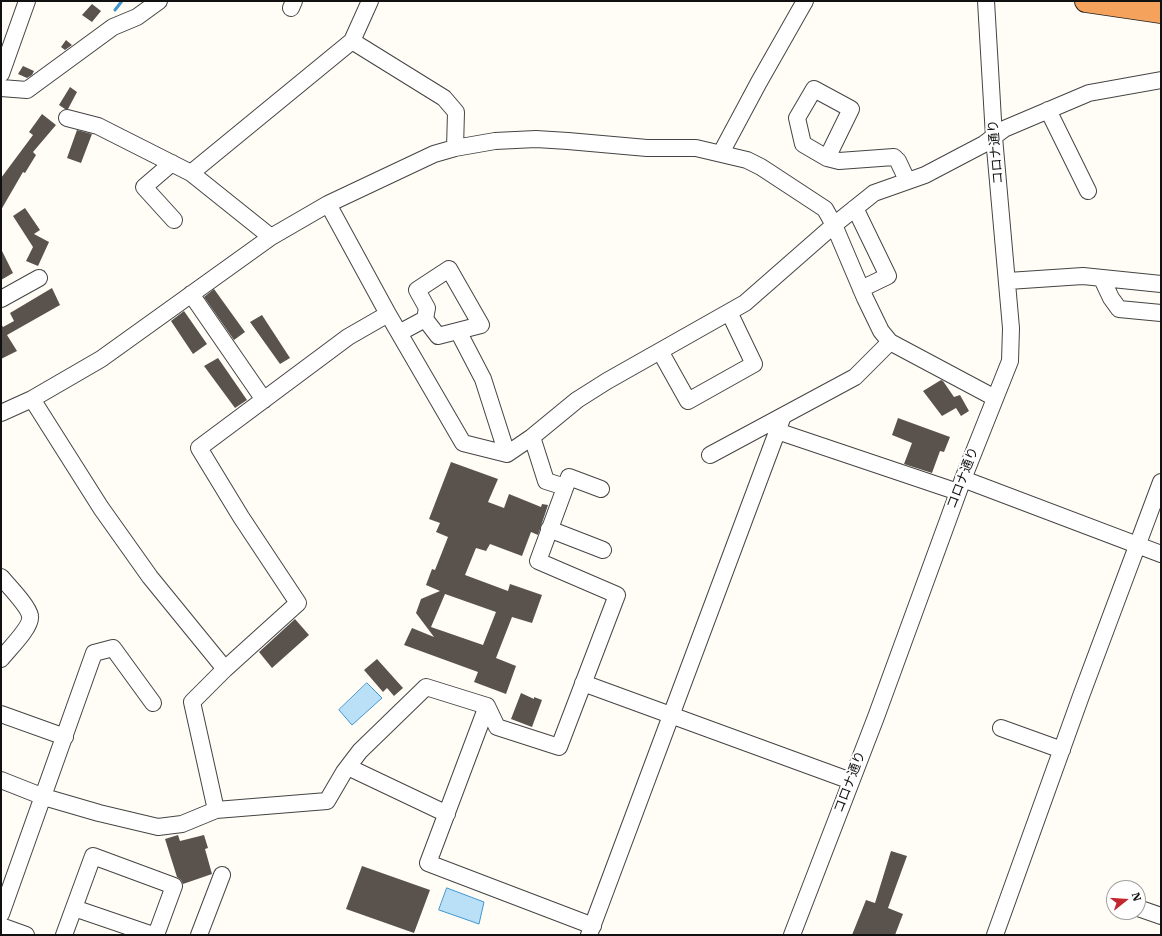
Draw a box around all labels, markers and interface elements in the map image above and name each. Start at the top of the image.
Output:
street label: コロナ通り [985,119,1007,185]
street label: コロナ通り [944,445,982,511]
street label: コロナ通り [831,749,869,815]
north arrow [1106,880,1146,920]
text: N [1129,891,1144,903]

